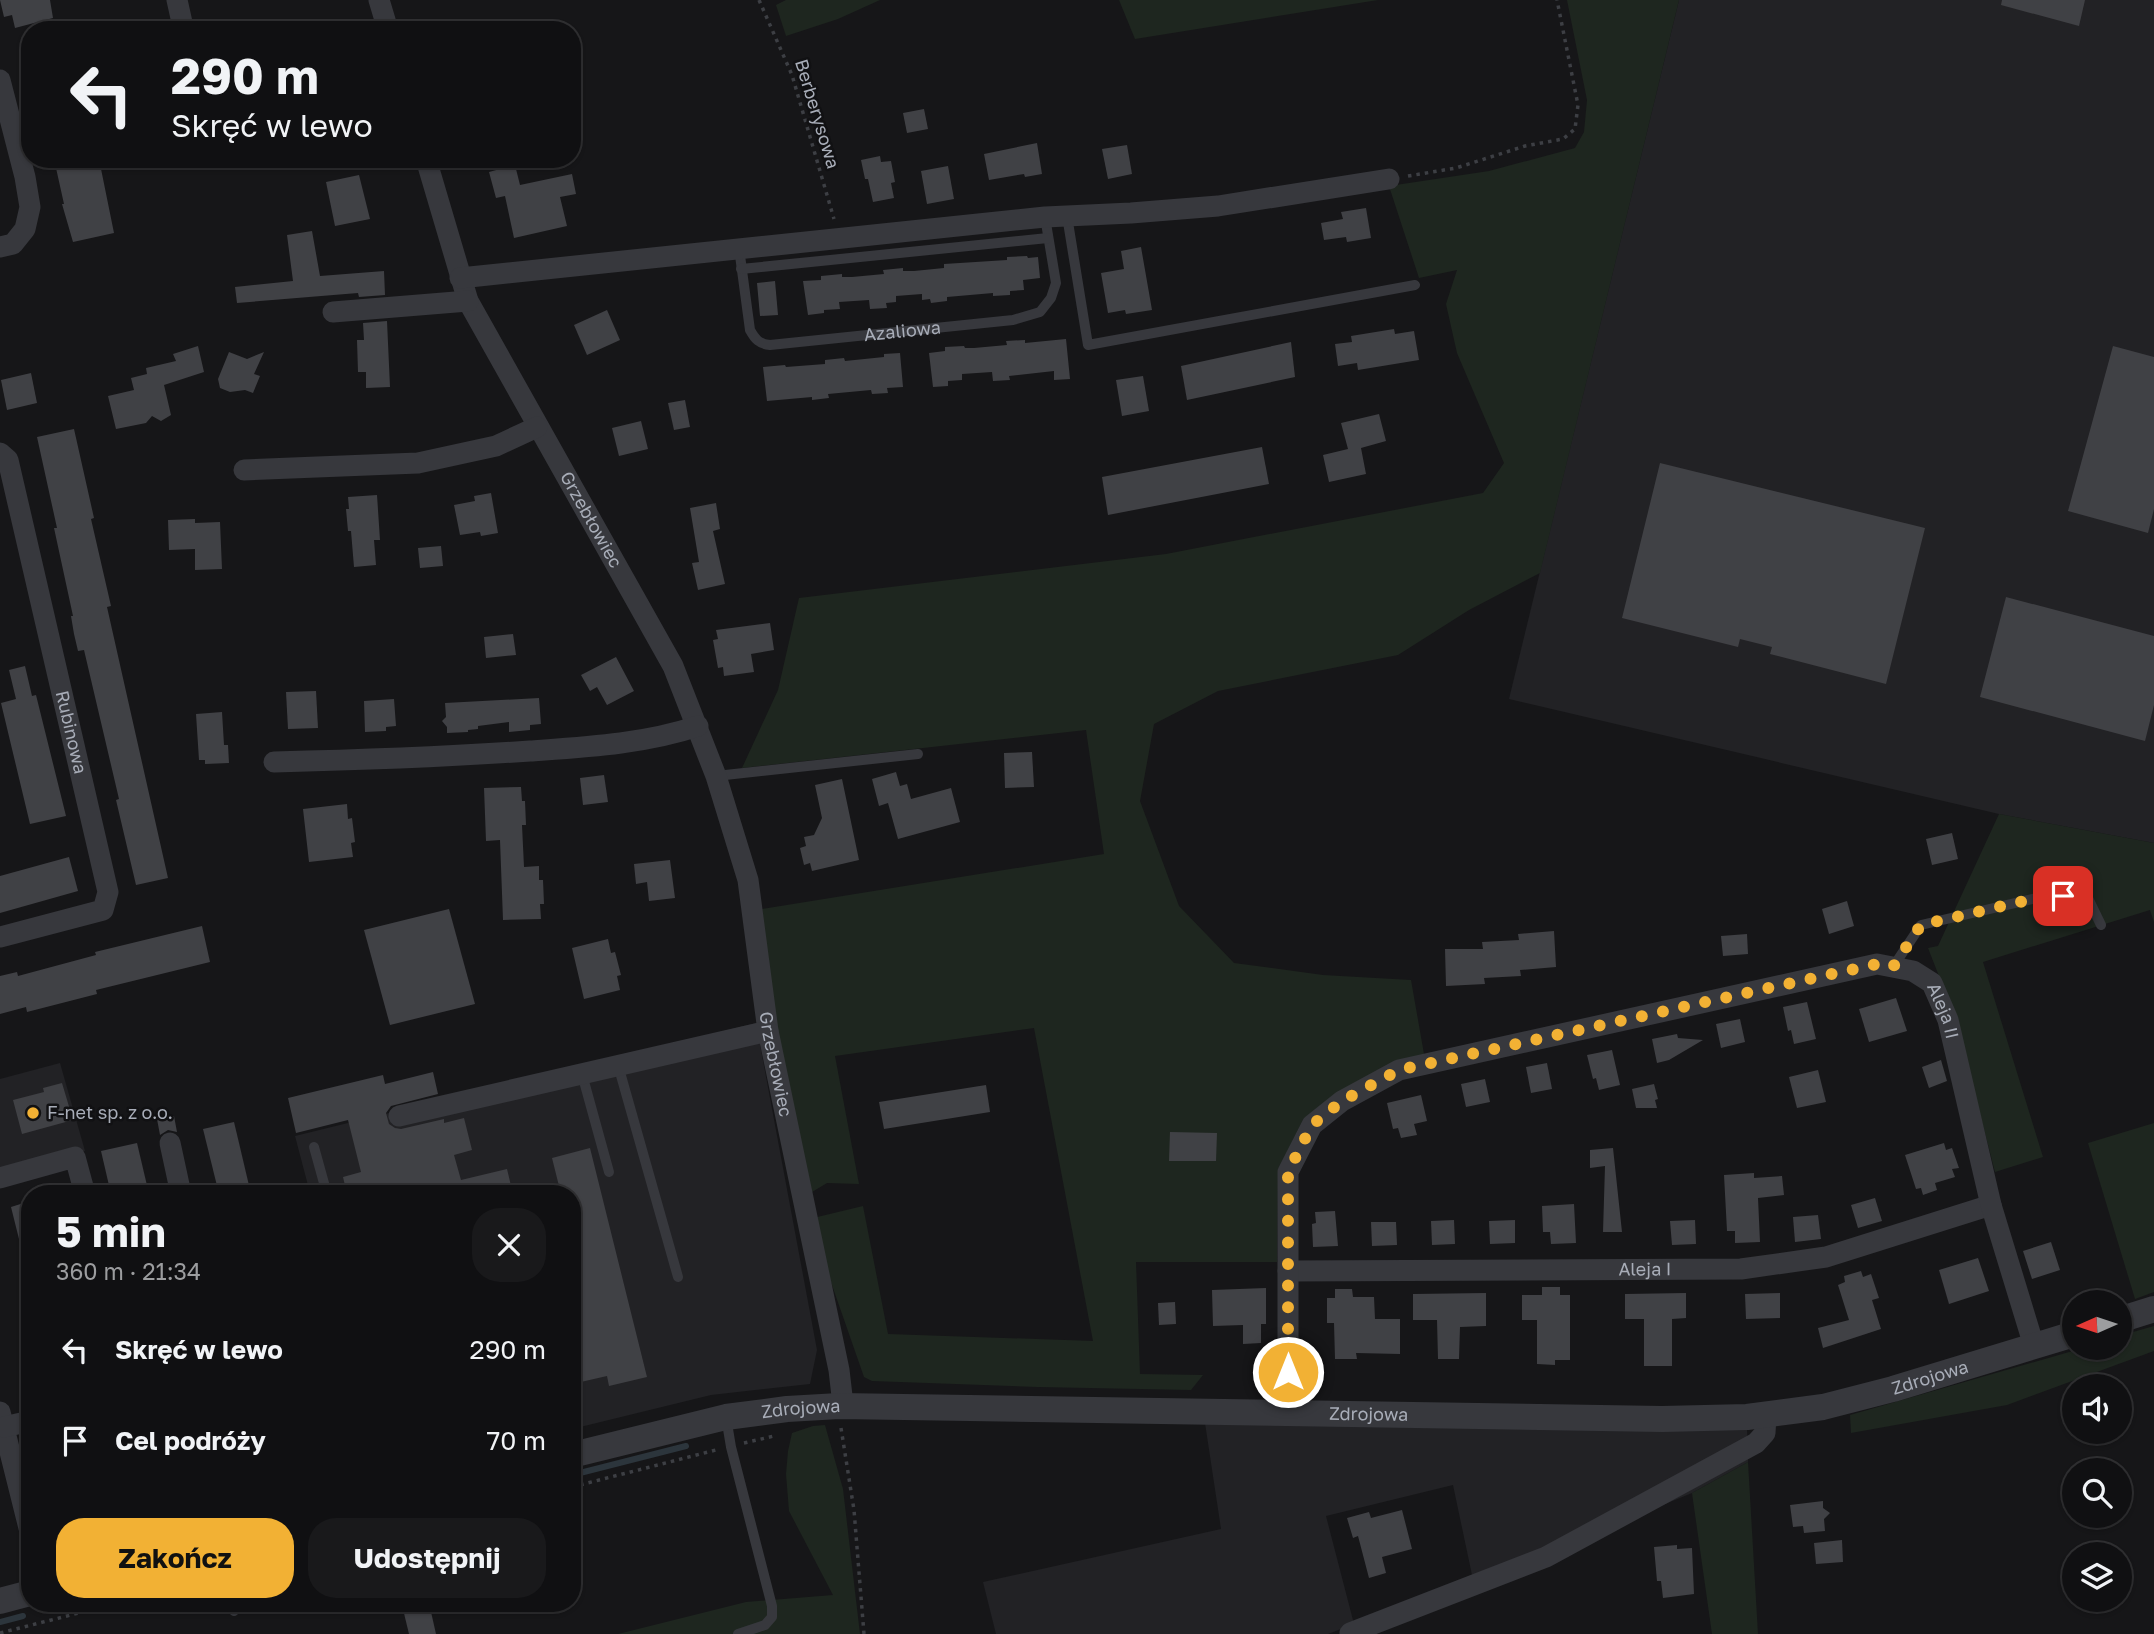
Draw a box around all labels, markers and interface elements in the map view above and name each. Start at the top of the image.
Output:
text: 290 m [171,46,319,105]
icon: left [56,49,147,140]
street label: Berberysowa [791,56,845,171]
text: Skręć w lewo [171,106,373,144]
street label: Azaliowa [863,316,942,345]
street label: Grzebłowiec [556,467,628,572]
street label: Rubinowa [52,688,92,776]
pin [2033,866,2093,926]
icon: arrive [2044,877,2082,915]
street label: Aleja II [1923,979,1964,1041]
street label: Grzebłowiec [756,1010,798,1119]
place label: F-net sp. z o.o. [47,1101,173,1123]
marker: F-net sp. z o.o. [25,1105,41,1121]
text: 5 min [56,1206,166,1256]
button: close [472,1208,546,1282]
text: 360 m · 21:34 [56,1257,201,1285]
street label: Aleja I [1618,1257,1671,1280]
north arrow [2062,1290,2132,1360]
map controls [2062,1290,2132,1612]
icon: left [56,1331,94,1369]
text: Skręć w lewo [115,1334,283,1365]
text: 290 m [470,1334,546,1365]
position arrow [1251,1335,1325,1409]
street label: Zdrojowa [1889,1355,1971,1399]
button: sound [2062,1374,2132,1444]
street label: Zdrojowa [760,1394,841,1422]
street label: Zdrojowa [1329,1402,1408,1425]
icon: arrive [56,1422,94,1460]
text: Cel podróży [115,1425,266,1456]
text: 70 m [487,1425,546,1456]
button: search [2062,1458,2132,1528]
button: Zakończ [56,1518,294,1598]
button: Udostępnij [308,1518,546,1598]
button: layers [2062,1542,2132,1612]

